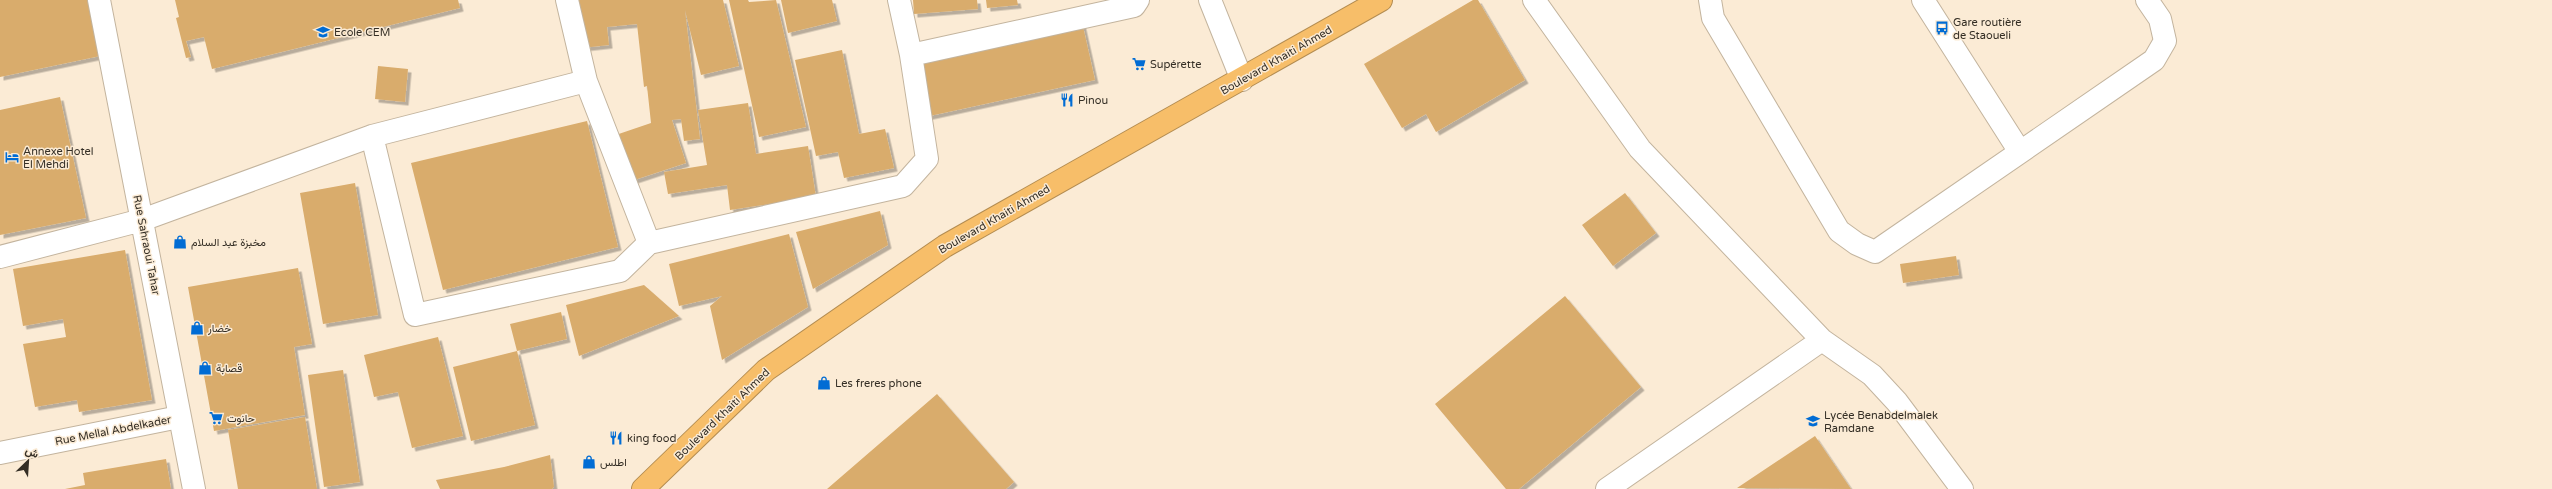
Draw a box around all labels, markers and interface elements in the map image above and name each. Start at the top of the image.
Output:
place label: Gare routière de Staoueli [1953,16,2022,42]
bus stop icon: Gare routière de Staoueli [1934,20,1950,36]
street label: Boulevard Khaiti Ahmed [1218,23,1334,98]
school or university icon: Ecole CEM [315,24,331,40]
place label: Ecole CEM [334,26,391,39]
supermarket icon: Supérette [1131,56,1147,72]
place label: Supérette [1150,58,1201,71]
restaurant icon: Pinou [1059,92,1075,108]
place label: Pinou [1078,94,1108,107]
place label: Annexe Hotel El Mehdi [23,145,93,171]
hotel icon: Annexe Hotel El Mehdi [4,149,20,165]
street label: Boulevard Khaiti Ahmed [936,182,1052,257]
street label: Rue Sahraoui Tahar [130,194,163,297]
shop icon: مخبزة عبد السلام [172,234,188,250]
place label: مخبزة عبد السلام [191,236,266,250]
shop icon: خضار [189,320,205,336]
place label: خضار [207,322,231,335]
shop icon: قصابة [197,360,213,376]
place label: قصابة [216,362,242,375]
street label: Boulevard Khaiti Ahmed [672,366,772,463]
shop icon: Les freres phone [816,375,832,391]
place label: Les freres phone [835,377,922,390]
place label: Lycée Benabdelmalek Ramdane [1824,409,1938,435]
supermarket icon: حانوت [208,410,224,426]
place label: حانوت [227,412,255,425]
street label: Rue Mellal Abdelkader [54,413,173,448]
school or university icon: Lycée Benabdelmalek Ramdane [1805,413,1821,429]
restaurant icon: king food [608,430,624,446]
place label: king food [627,432,676,445]
north arrow [8,441,48,481]
text: ش [23,444,41,461]
shop icon: اطلس [581,454,597,470]
place label: اطلس [600,456,627,469]

